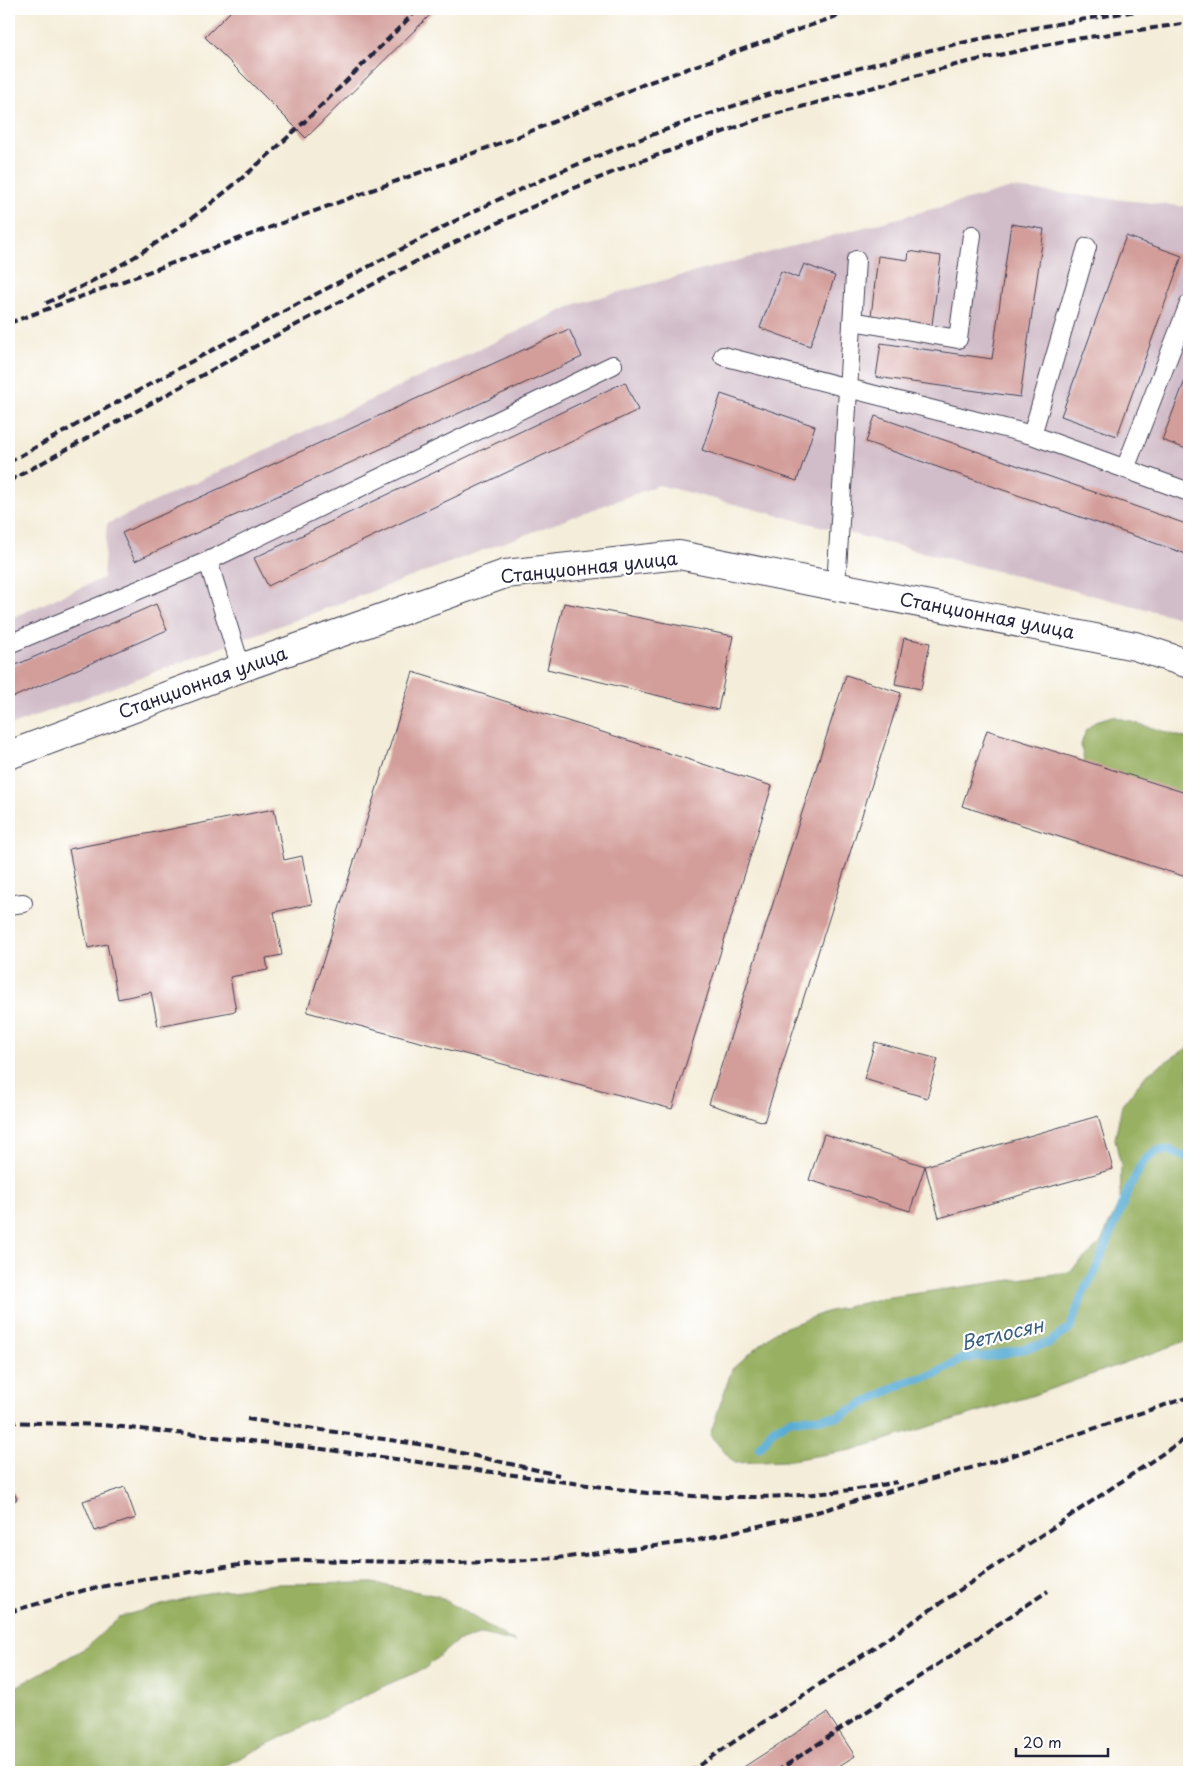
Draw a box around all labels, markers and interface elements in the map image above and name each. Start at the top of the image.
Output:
street label: Станционная улица [499,544,679,589]
street label: Станционная улица [898,584,1078,645]
street label: Станционная улица [114,638,291,725]
water label: Ветлосян [958,1310,1047,1356]
scale bar [1016,1726,1108,1758]
text: 20 m [1023,1730,1062,1753]

